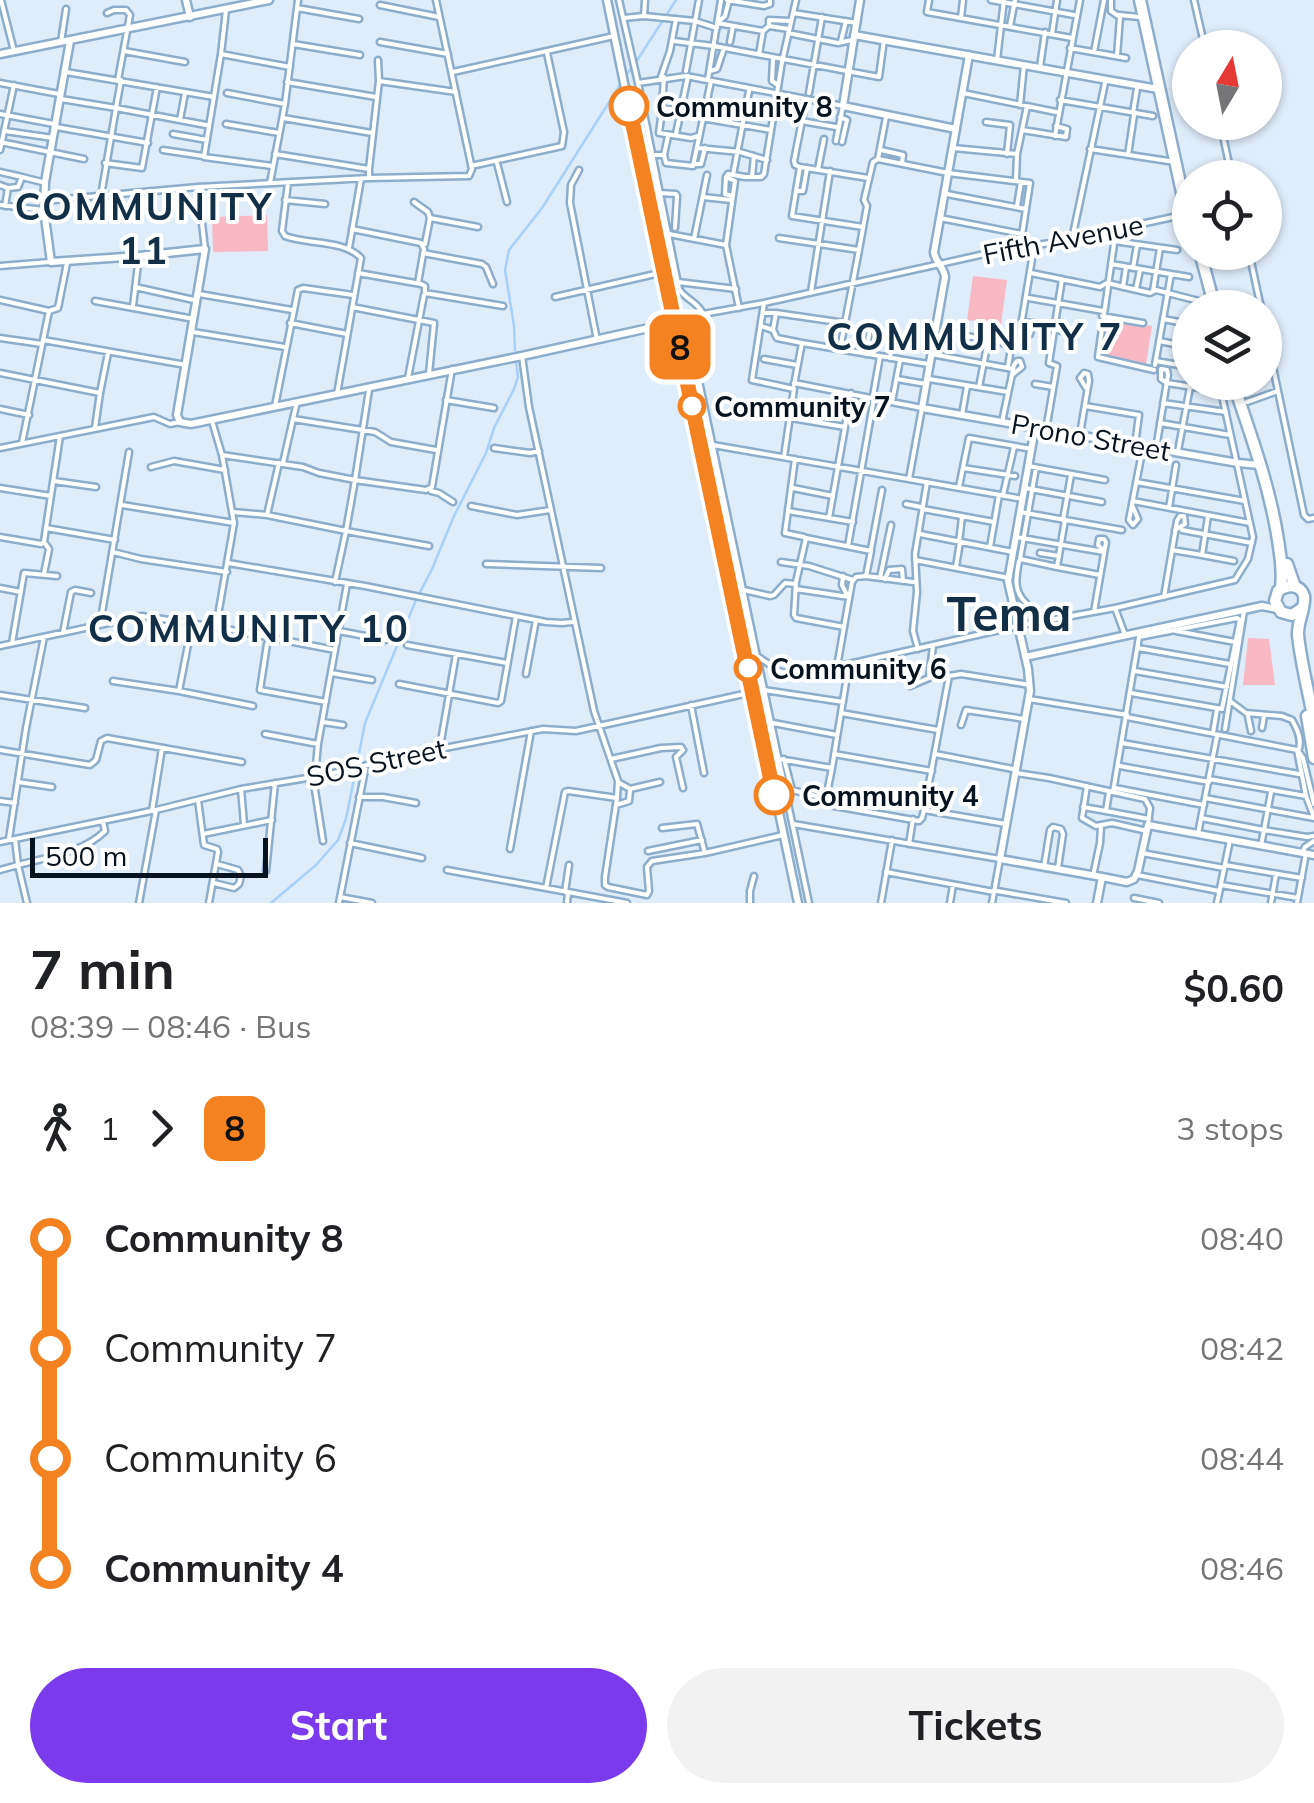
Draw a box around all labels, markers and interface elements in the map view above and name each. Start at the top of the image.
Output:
north arrow [1172,30,1282,140]
map controls [1172,30,1282,400]
marker: Community 8 [610,87,648,125]
place label: Community 8 [656,89,833,124]
button: locate [1172,160,1282,270]
district label: COMMUNITY 11 [14,182,274,274]
street label: Fifth Avenue [980,206,1146,272]
button: layers [1172,290,1282,400]
district label: COMMUNITY 7 [826,312,1124,360]
line badge: 8 [648,314,712,380]
text: 8 [669,325,691,369]
place label: Community 7 [714,389,891,424]
marker: Community 7 [679,393,705,419]
street label: Prono Street [1009,406,1174,468]
district label: Tema [946,583,1072,643]
district label: COMMUNITY 10 [88,604,410,652]
place label: Community 6 [770,651,947,686]
marker: Community 6 [735,655,761,681]
street label: SOS Street [303,730,449,794]
marker: Community 4 [755,776,793,814]
place label: Community 4 [802,778,979,813]
scale bar [30,833,268,878]
text: 500 m [45,838,127,873]
text: 7 min [30,934,175,1003]
text: $0.60 [1183,964,1284,1012]
text: 08:39 – 08:46 · Bus [30,1006,311,1046]
icon: walk [30,1101,85,1156]
icon: forward [134,1101,189,1156]
text: 8 [224,1106,245,1150]
text: 1 [100,1108,119,1148]
text: 3 stops [1176,1108,1284,1148]
text: Community 8 [104,1214,344,1262]
text: 08:40 [1200,1218,1284,1258]
text: Community 7 [104,1324,337,1372]
text: 08:42 [1200,1328,1284,1368]
text: Community 6 [104,1434,337,1482]
text: 08:44 [1200,1438,1284,1478]
text: Community 4 [104,1544,344,1592]
text: 08:46 [1200,1548,1284,1588]
button: Start [30,1668,647,1783]
button: Tickets [667,1668,1284,1783]

